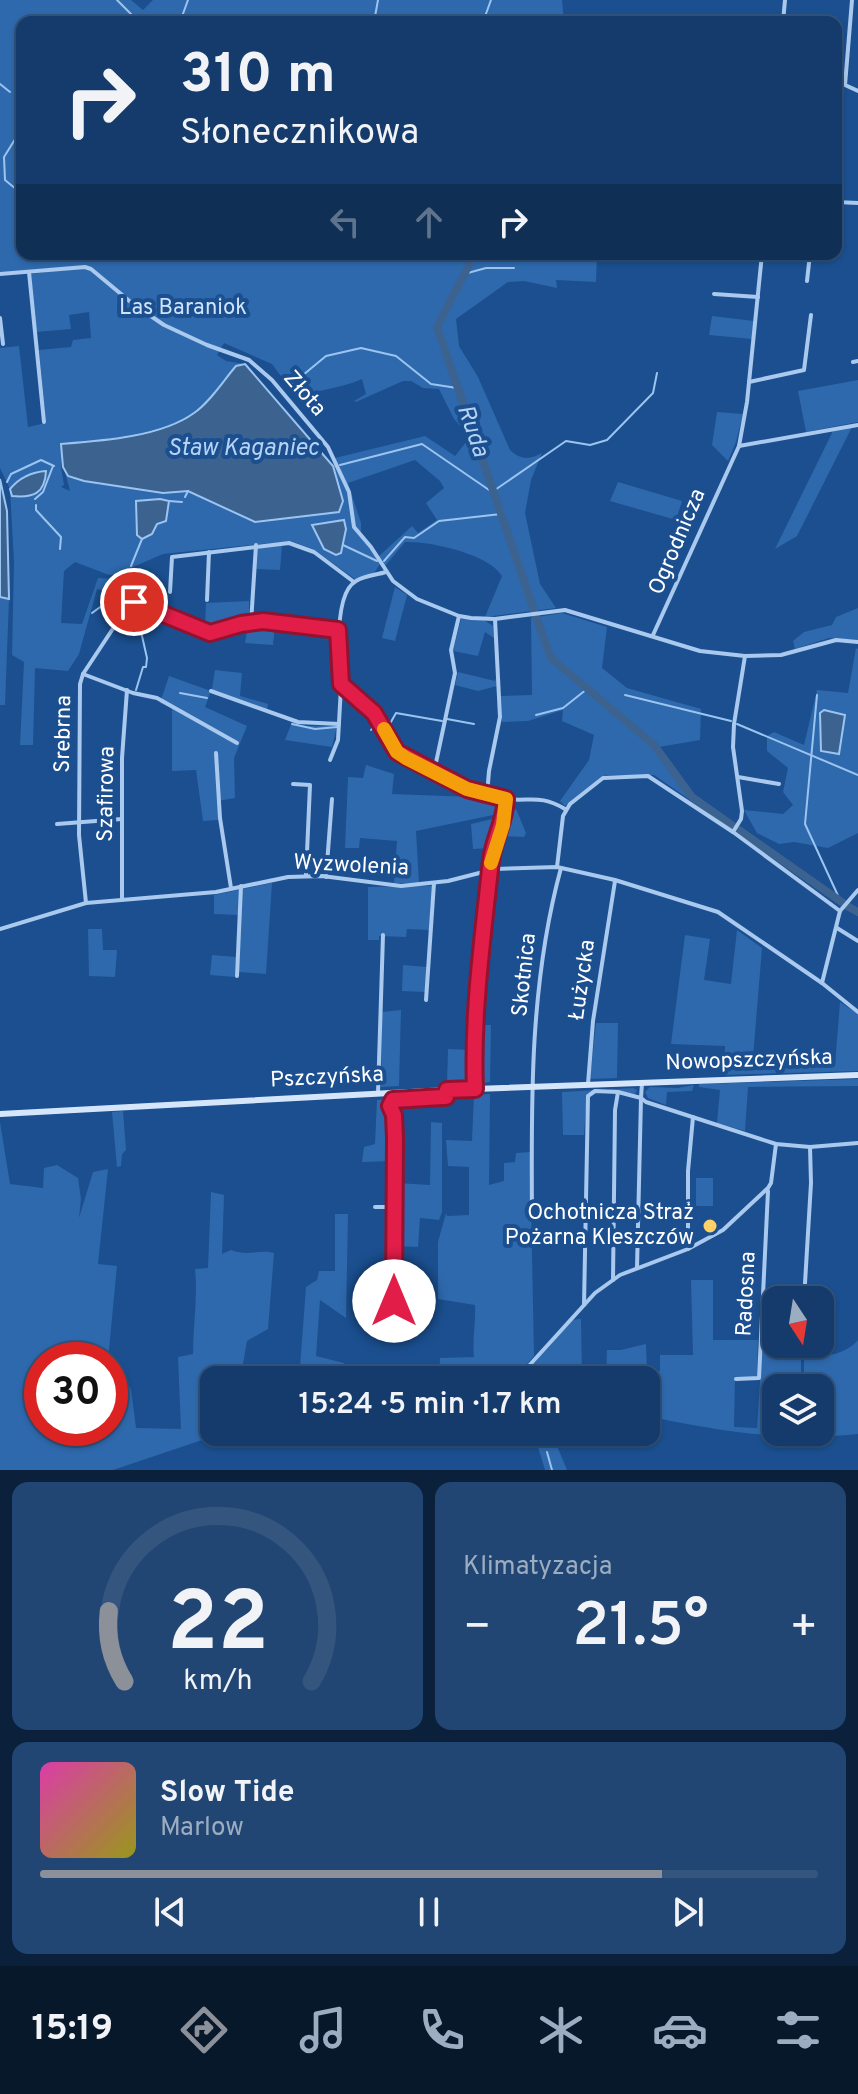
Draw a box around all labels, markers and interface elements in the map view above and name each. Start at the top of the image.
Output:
text: 310 m [180,42,336,112]
icon: right [48,48,152,152]
text: Słonecznikowa [180,111,419,157]
icon: left [323,200,367,244]
icon: ahead [407,200,451,244]
icon: right [491,200,535,244]
park label: Las Baraniok [119,295,247,322]
street label: Złota [277,366,331,422]
water label: Ruda [449,401,495,462]
water label: Staw Kaganiec [167,434,319,464]
street label: Ogrodnicza [644,485,712,599]
pin [100,568,168,636]
icon: arrive [112,580,156,624]
street label: Srebrna [50,695,78,773]
street label: Szafirowa [93,746,121,842]
street label: Wyzwolenia [292,849,410,883]
street label: Skotnica [507,932,543,1018]
street label: Łużycka [564,938,602,1022]
street label: Nowopszczyńska [665,1045,833,1077]
street label: Pszczyńska [270,1062,384,1094]
place label: Ochotnicza Straż Pożarna Kleszczów [505,1200,694,1252]
marker: Ochotnicza Straż Pożarna Kleszczów [701,1217,719,1235]
street label: Radosna [731,1251,763,1337]
position arrow [352,1259,436,1343]
north arrow [762,1286,834,1358]
map controls [762,1286,834,1446]
speed limit sign: 30 [24,1342,128,1446]
button: layers [762,1374,834,1446]
text: 15:24 · 5 min · 1.7 km [298,1387,562,1424]
text: Klimatyzacja [463,1551,612,1584]
text: 22 [167,1575,268,1680]
text: 21.5° [572,1591,709,1667]
text: − [463,1601,491,1657]
text: + [790,1601,818,1657]
text: km/h [183,1664,252,1700]
text: Slow Tide [160,1775,294,1812]
text: Marlow [160,1812,244,1845]
icon: previous [148,1890,192,1934]
icon: pause [407,1890,451,1934]
icon: next [666,1890,710,1934]
icon: directions [176,2002,232,2058]
icon: music [295,2002,351,2058]
icon: phone [414,2002,470,2058]
icon: climate [533,2002,589,2058]
icon: car [652,2002,708,2058]
icon: filters [770,2002,826,2058]
text: 15:19 [31,2007,113,2053]

